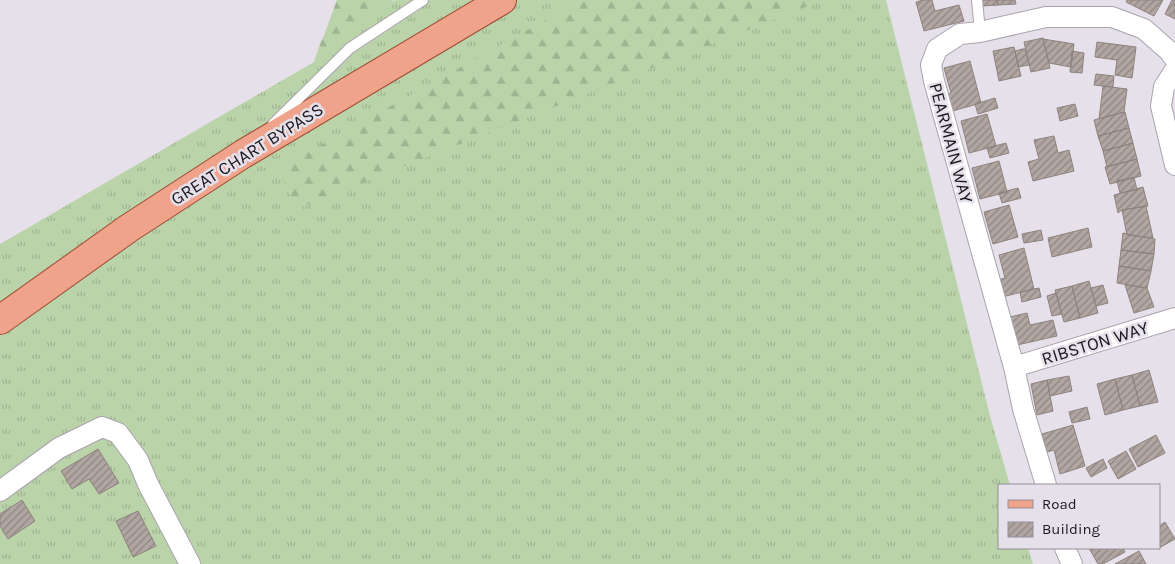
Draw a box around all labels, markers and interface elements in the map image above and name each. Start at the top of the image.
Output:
street label: PEARMAIN WAY [924,80,978,206]
street label: GREAT CHART BYPASS [167,98,327,210]
street label: RIBSTON WAY [1039,316,1151,370]
legend [998,484,1160,549]
text: Road [1042,495,1077,513]
text: Building [1042,520,1100,538]

